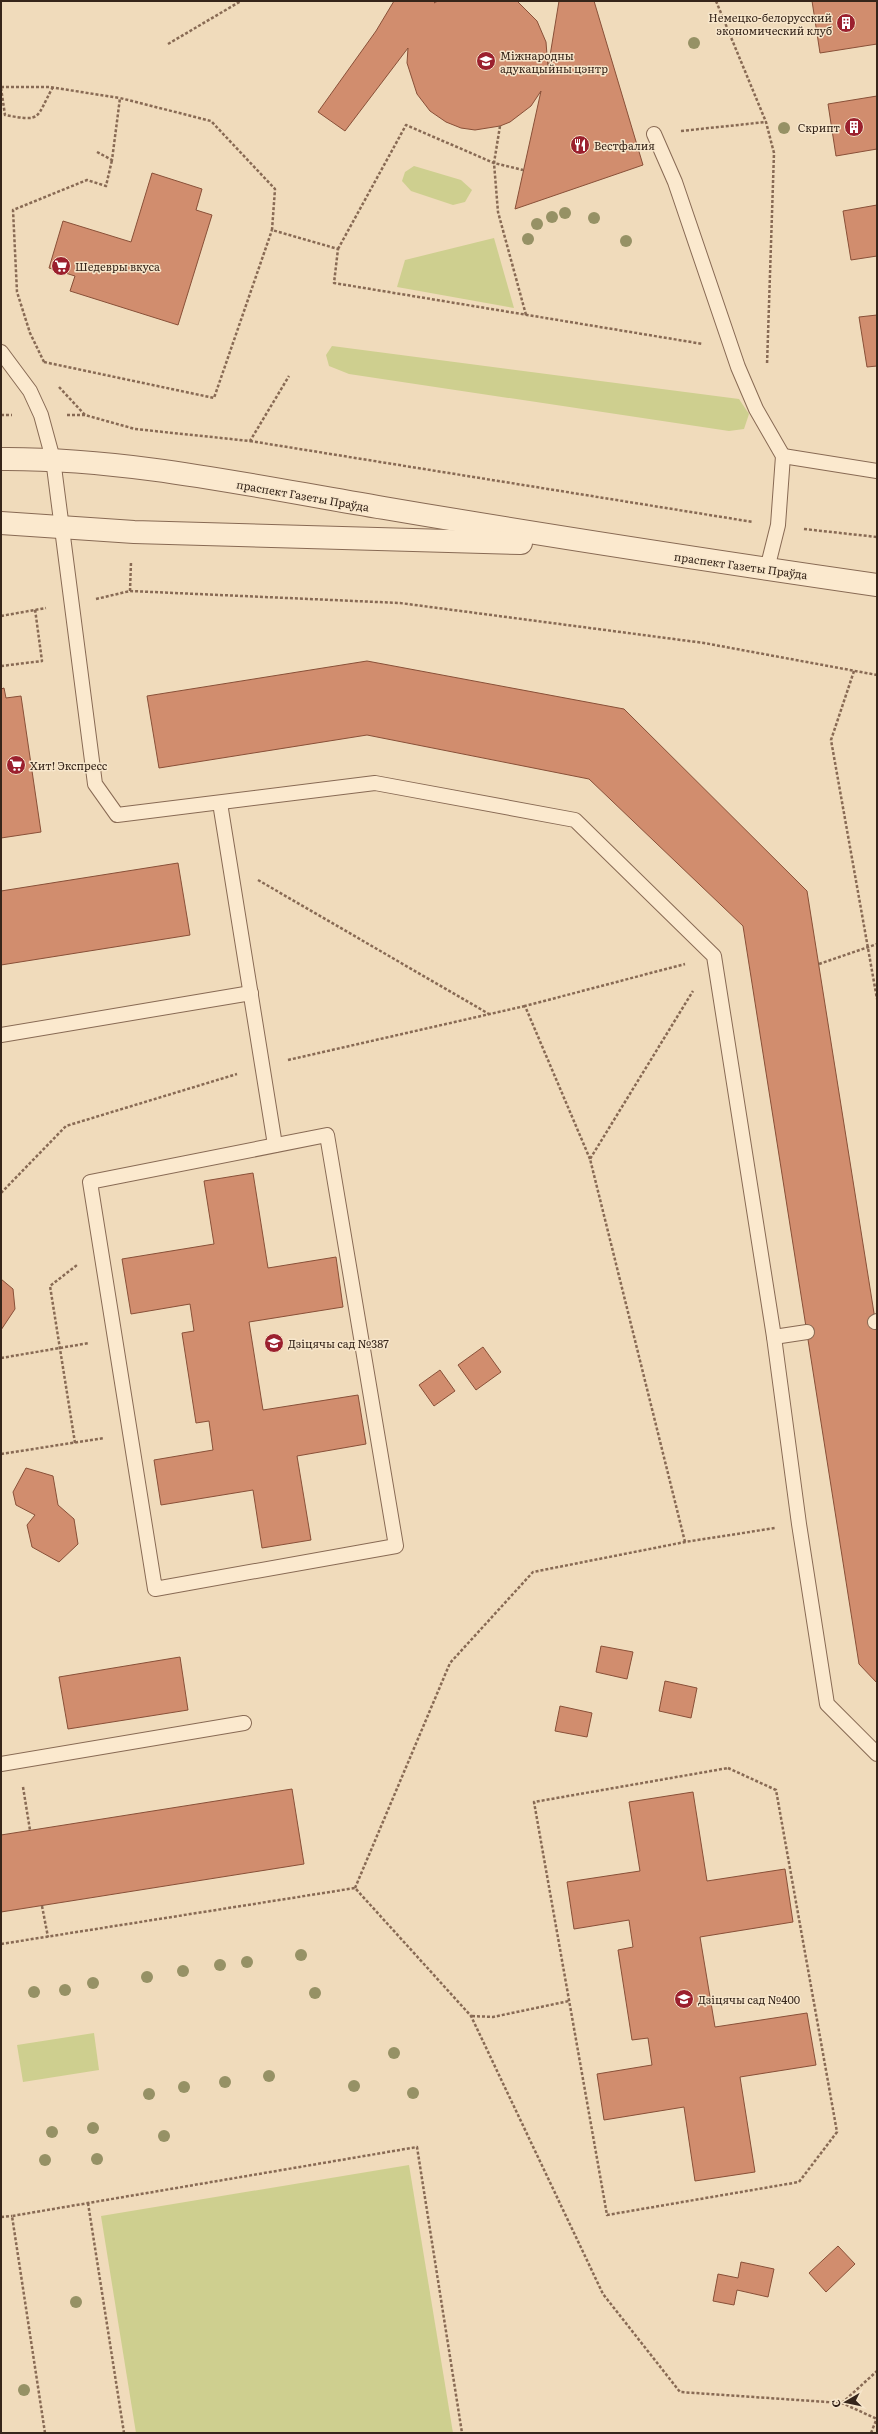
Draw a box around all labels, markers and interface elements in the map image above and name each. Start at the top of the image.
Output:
place label: Немецко-белорусский экономический клуб [708,9,832,38]
building icon: Немецко-белорусский экономический клуб [835,12,857,34]
place label: Міжнародны адукацыйны цэнтр [500,47,608,76]
school or university icon: Міжнародны адукацыйны цэнтр [475,50,497,72]
building icon: Скрипт [843,116,865,138]
place label: Скрипт [798,119,841,135]
restaurant icon: Вестфалия [569,134,591,156]
place label: Вестфалия [594,137,655,153]
supermarket icon: Шедевры вкуса [50,255,72,277]
place label: Шедевры вкуса [75,258,160,274]
street label: праспект Газеты Праўда [235,475,371,515]
street label: праспект Газеты Праўда [673,548,809,582]
supermarket icon: Хит! Экспресс [5,754,27,776]
place label: Хит! Экспресс [30,757,108,773]
school or university icon: Дзіцячы сад №387 [263,1332,285,1354]
place label: Дзіцячы сад №387 [288,1335,389,1351]
school or university icon: Дзіцячы сад №400 [673,1988,695,2010]
place label: Дзіцячы сад №400 [698,1991,800,2007]
north arrow [826,2382,866,2422]
text: С [827,2398,844,2409]

